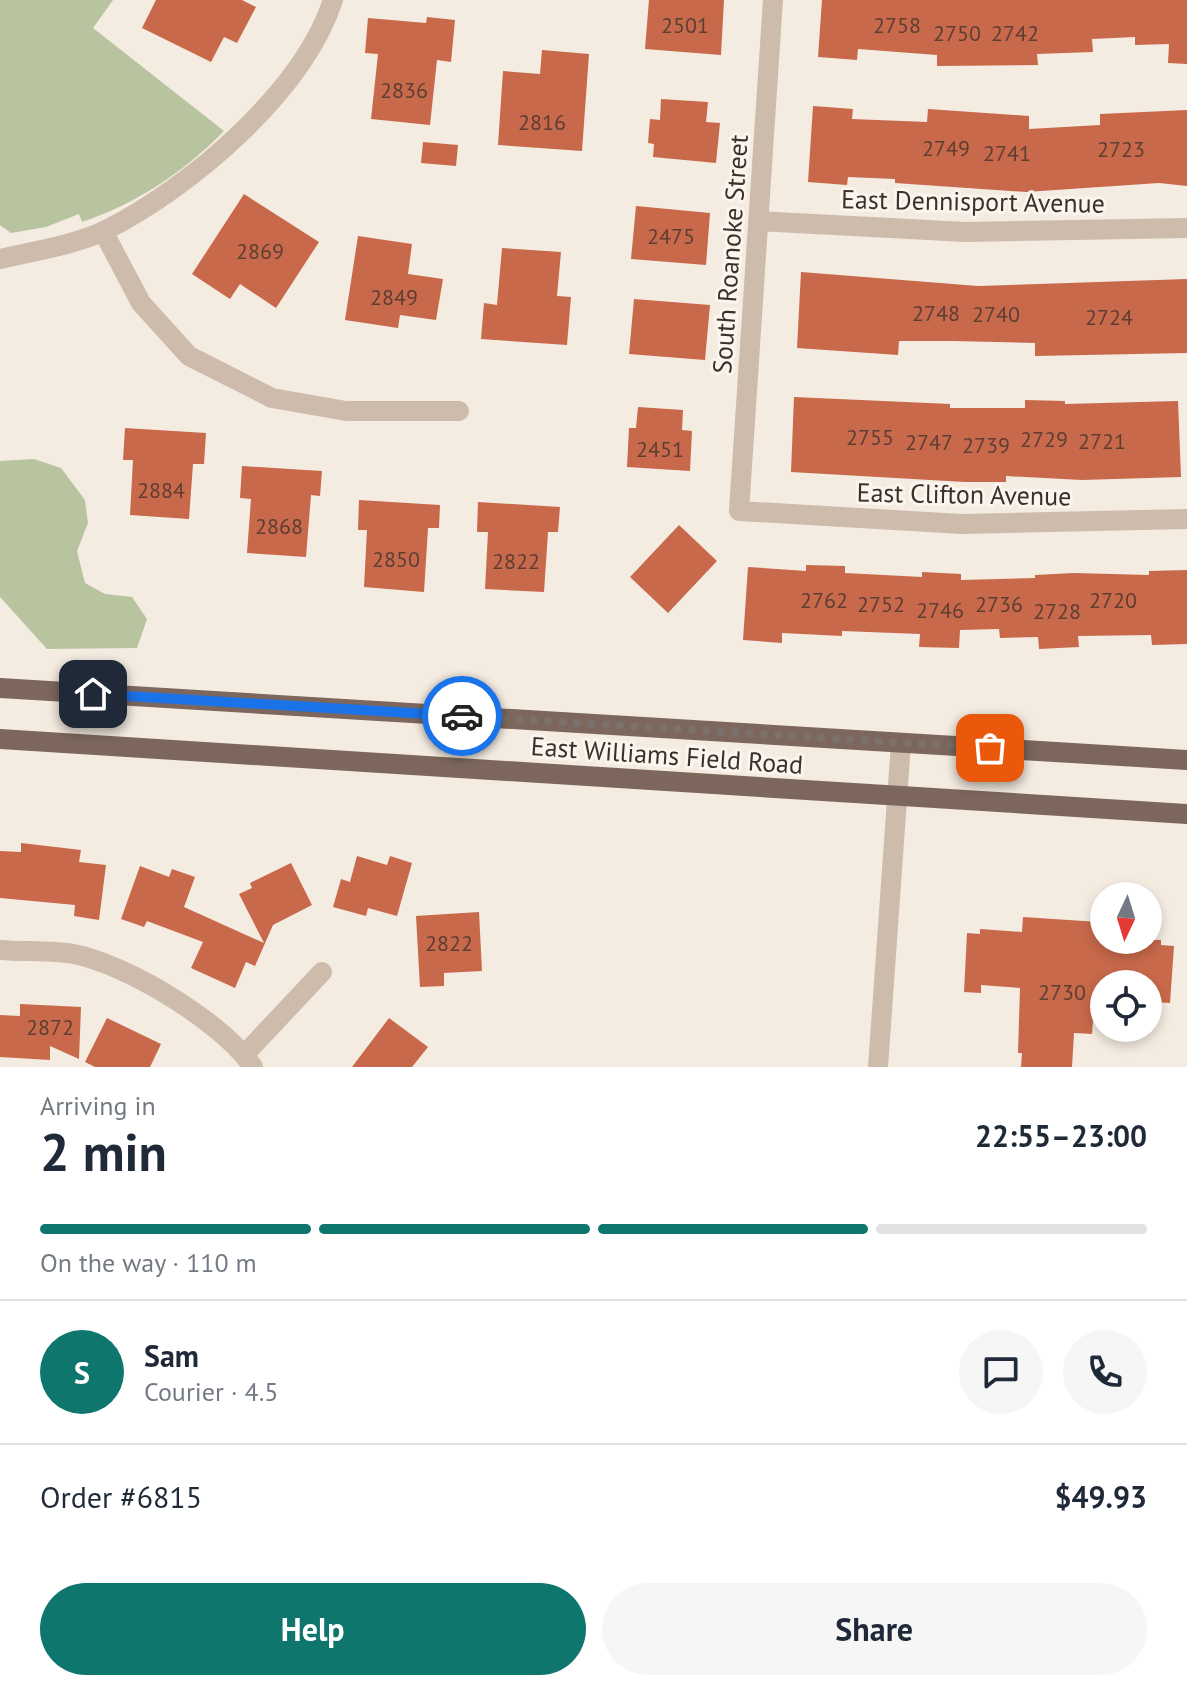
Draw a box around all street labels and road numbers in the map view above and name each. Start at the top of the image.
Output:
street label: South Roanoke Street [705,133,755,375]
street label: East Dennisport Avenue [841,182,1105,220]
street label: East Clifton Avenue [856,476,1072,512]
street label: East Williams Field Road [530,729,804,781]

